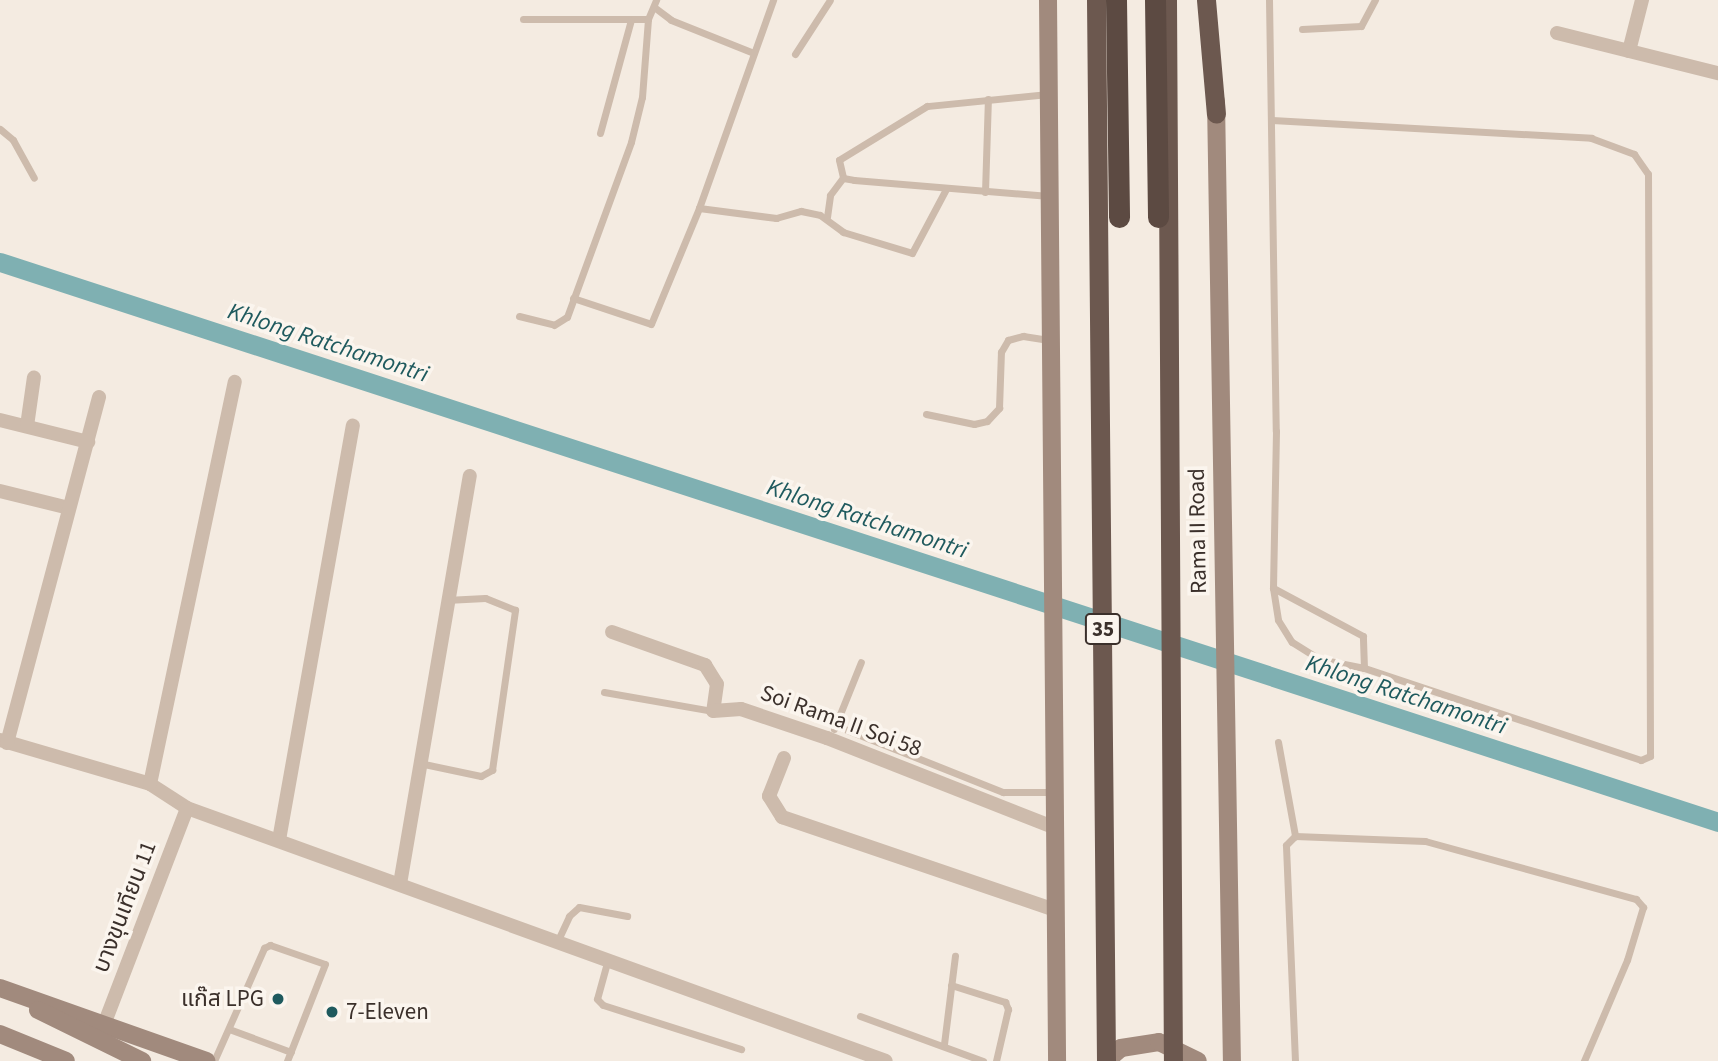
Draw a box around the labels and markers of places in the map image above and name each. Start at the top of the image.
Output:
place label: แก๊ส LPG [181,985,264,1013]
marker: แก๊ส LPG [270,991,286,1007]
place label: 7-Eleven [346,998,429,1026]
marker: 7-Eleven [324,1004,340,1020]

